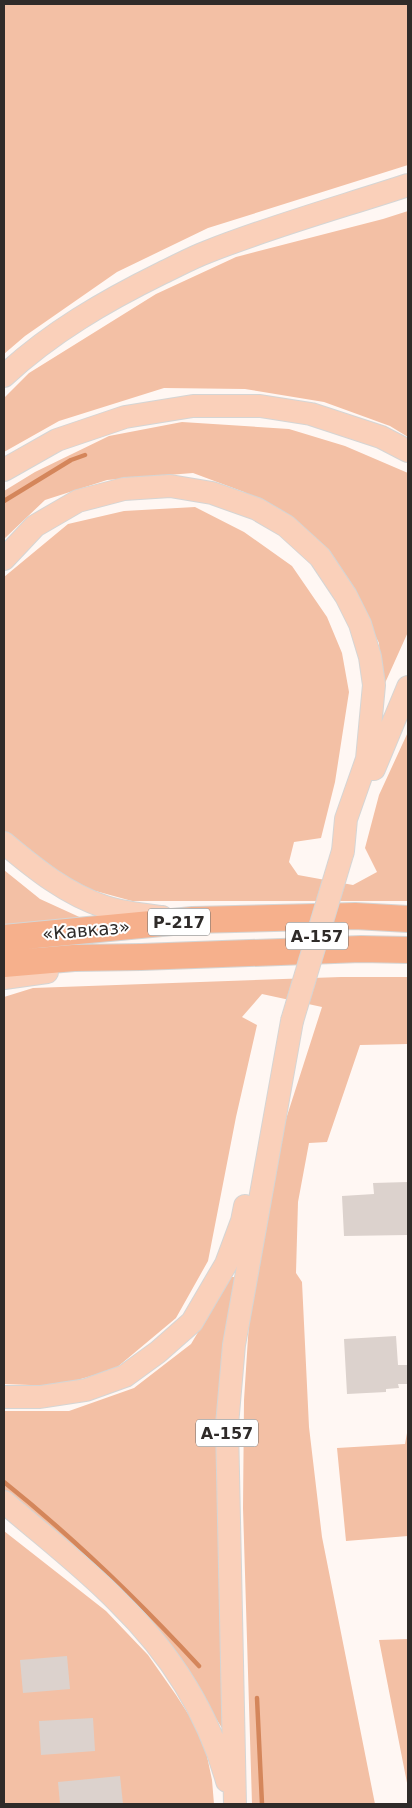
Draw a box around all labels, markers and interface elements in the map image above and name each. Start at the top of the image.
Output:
road number: Р-217 [148,909,210,936]
street label: «Кавказ» [41,916,131,944]
road number: А-157 [286,922,348,949]
road number: А-157 [196,1420,258,1446]

